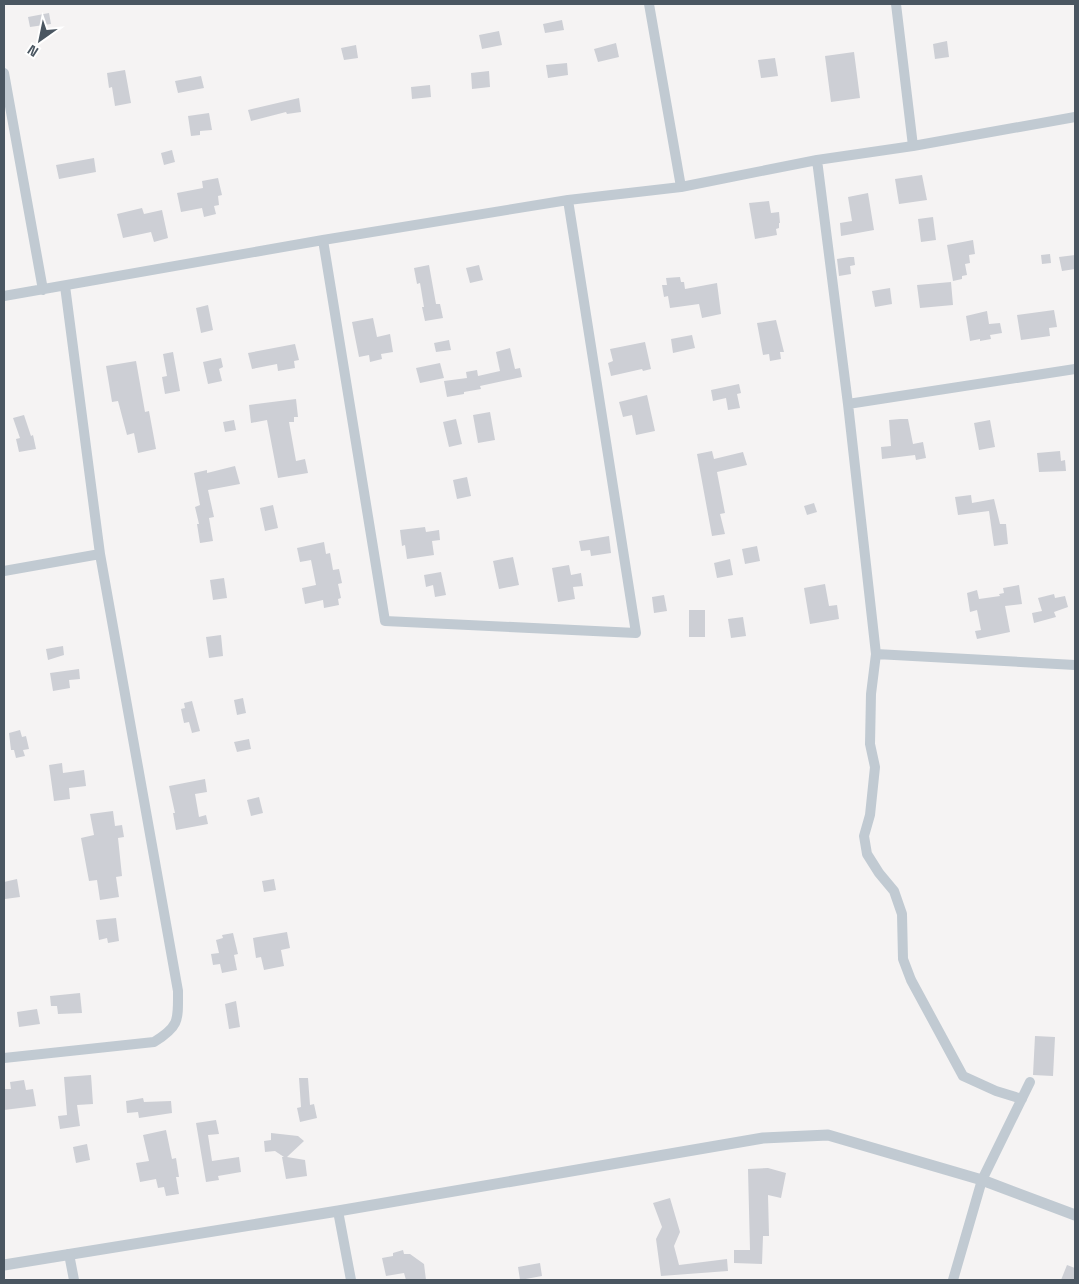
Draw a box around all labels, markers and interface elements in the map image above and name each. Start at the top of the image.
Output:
north arrow [15,15,65,65]
text: N [24,41,42,61]

